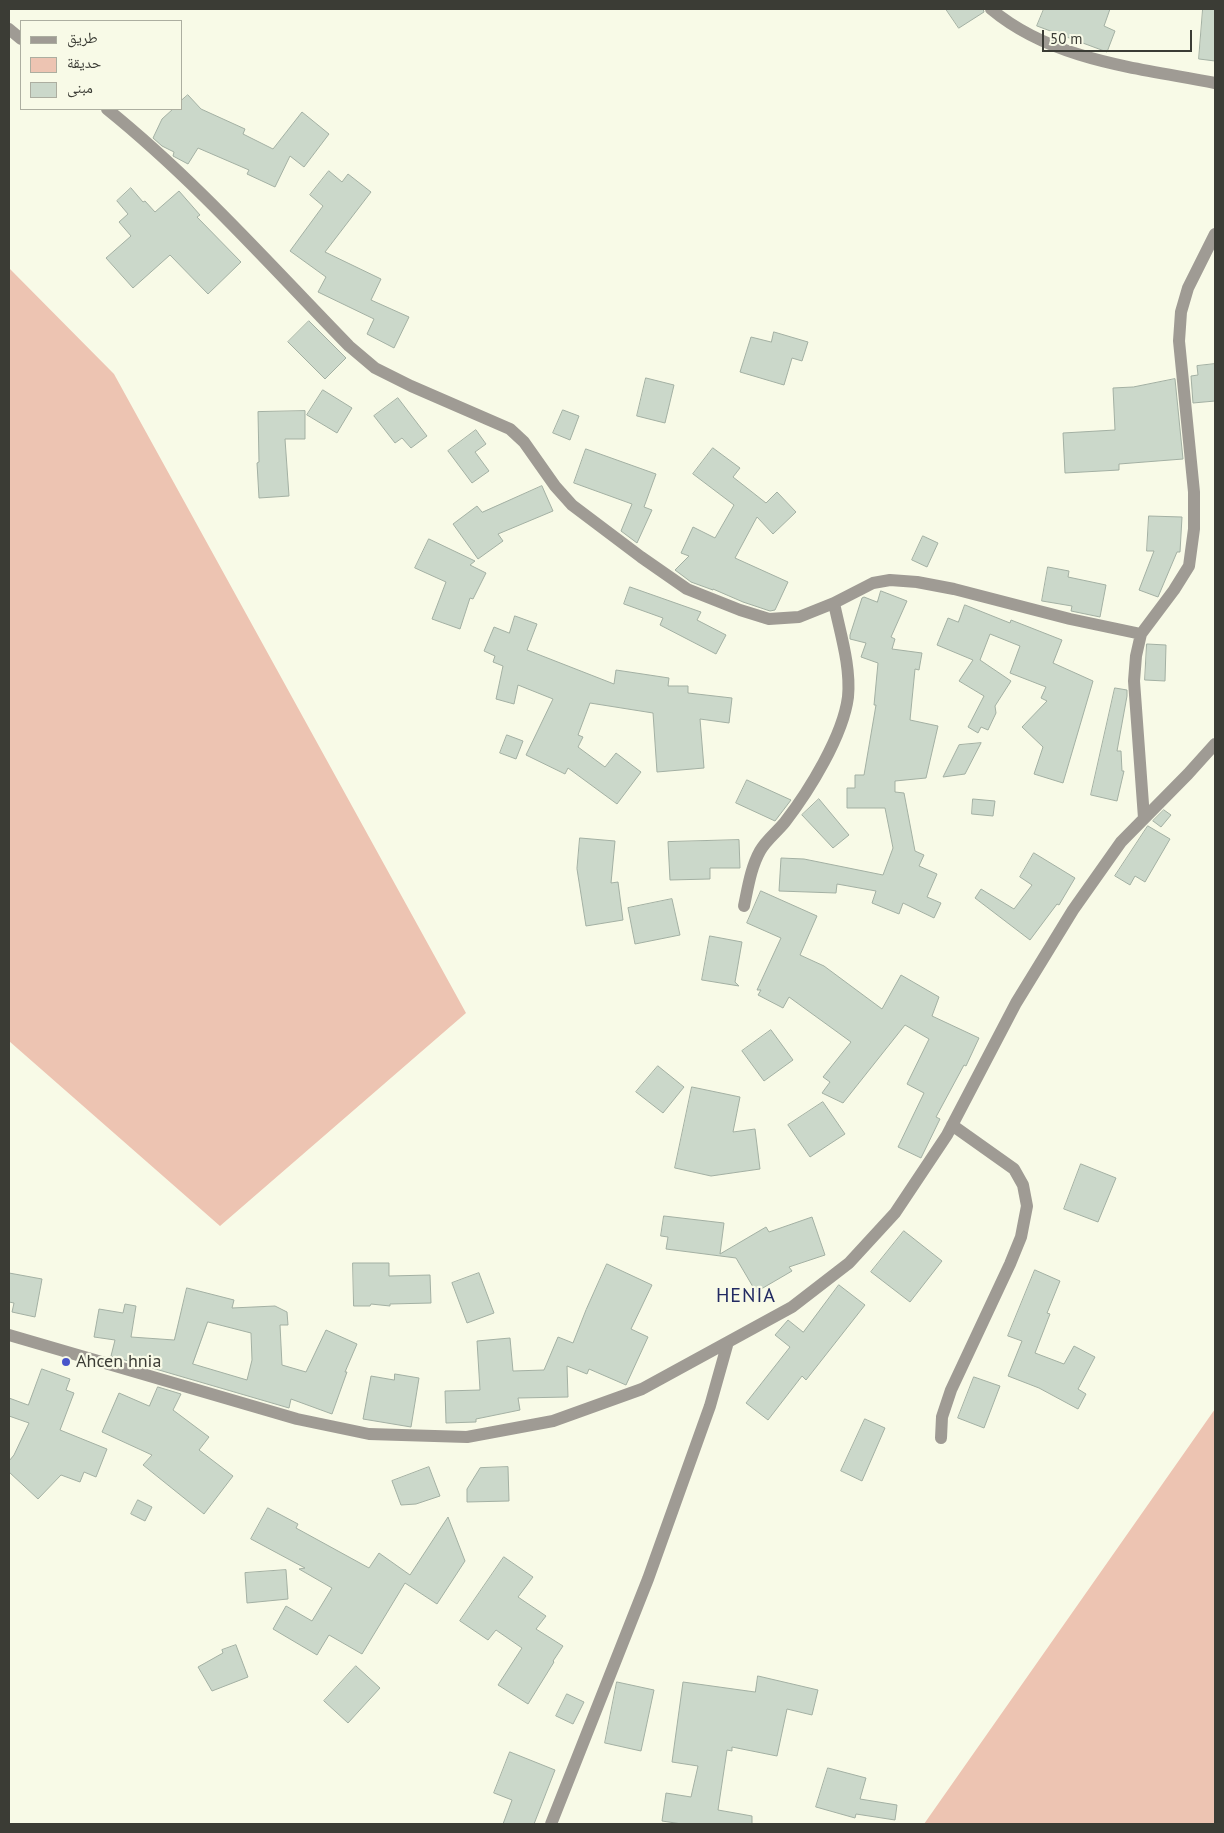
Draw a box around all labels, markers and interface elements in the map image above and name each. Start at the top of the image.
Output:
legend [20,20,182,110]
scale bar [1044,20,1194,52]
text: طريق [67,28,98,47]
text: 50 m [1050,29,1083,48]
text: حديقة [67,53,101,72]
text: مبنى [67,78,93,97]
district label: HENIA [715,1284,777,1308]
place label: Ahcen hnia [76,1351,161,1373]
marker: Ahcen hnia [60,1356,72,1368]

